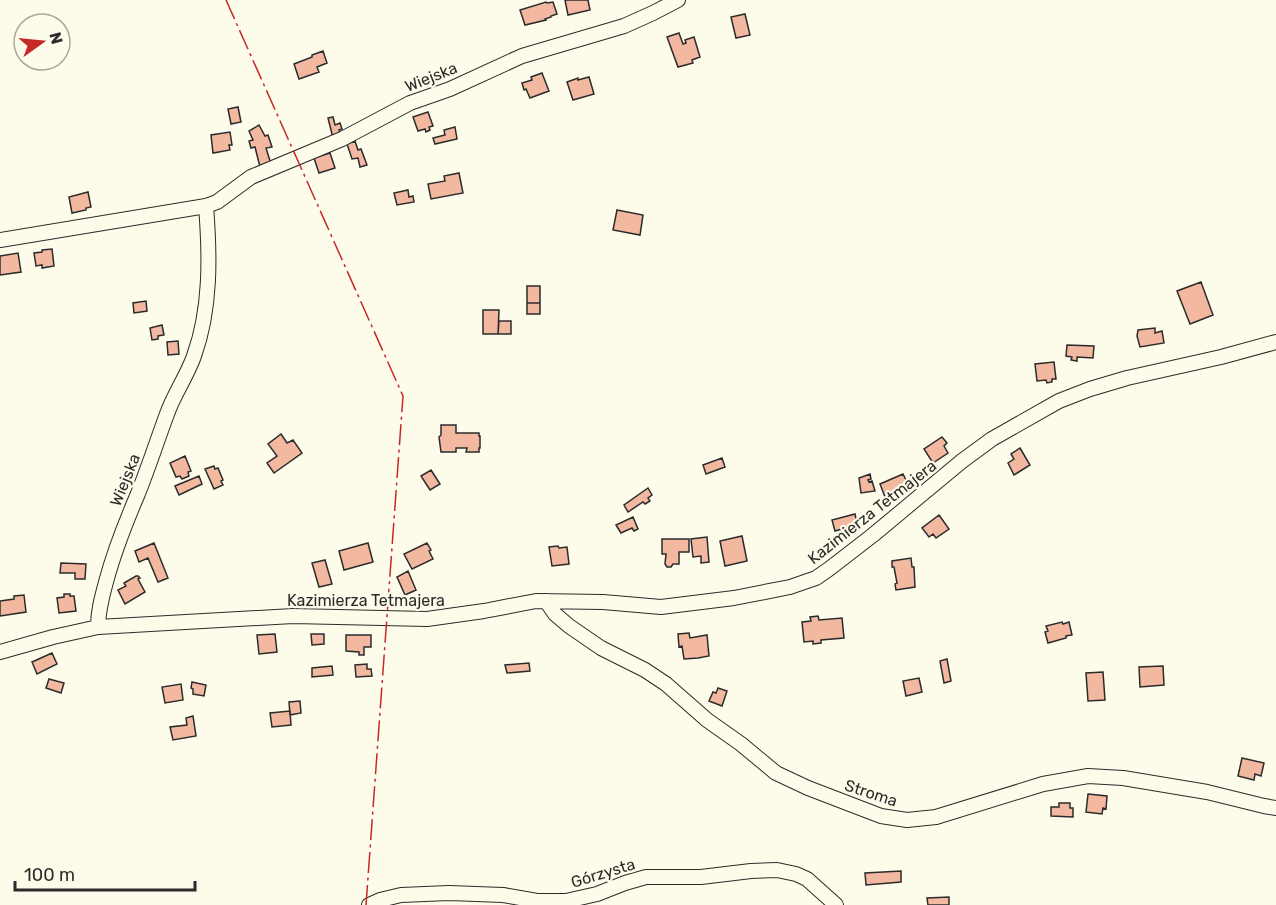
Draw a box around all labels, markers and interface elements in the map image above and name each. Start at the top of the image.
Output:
north arrow [12,12,72,72]
text: N [45,30,67,46]
street label: Wiejska [402,58,460,96]
street label: Wiejska [106,451,144,509]
street label: Kazimierza Tetmajera [804,456,940,568]
street label: Kazimierza Tetmajera [287,591,445,610]
street label: Stroma [842,776,900,810]
scale bar [15,854,195,892]
street label: Górzysta [569,854,637,892]
text: 100 m [24,864,75,886]

